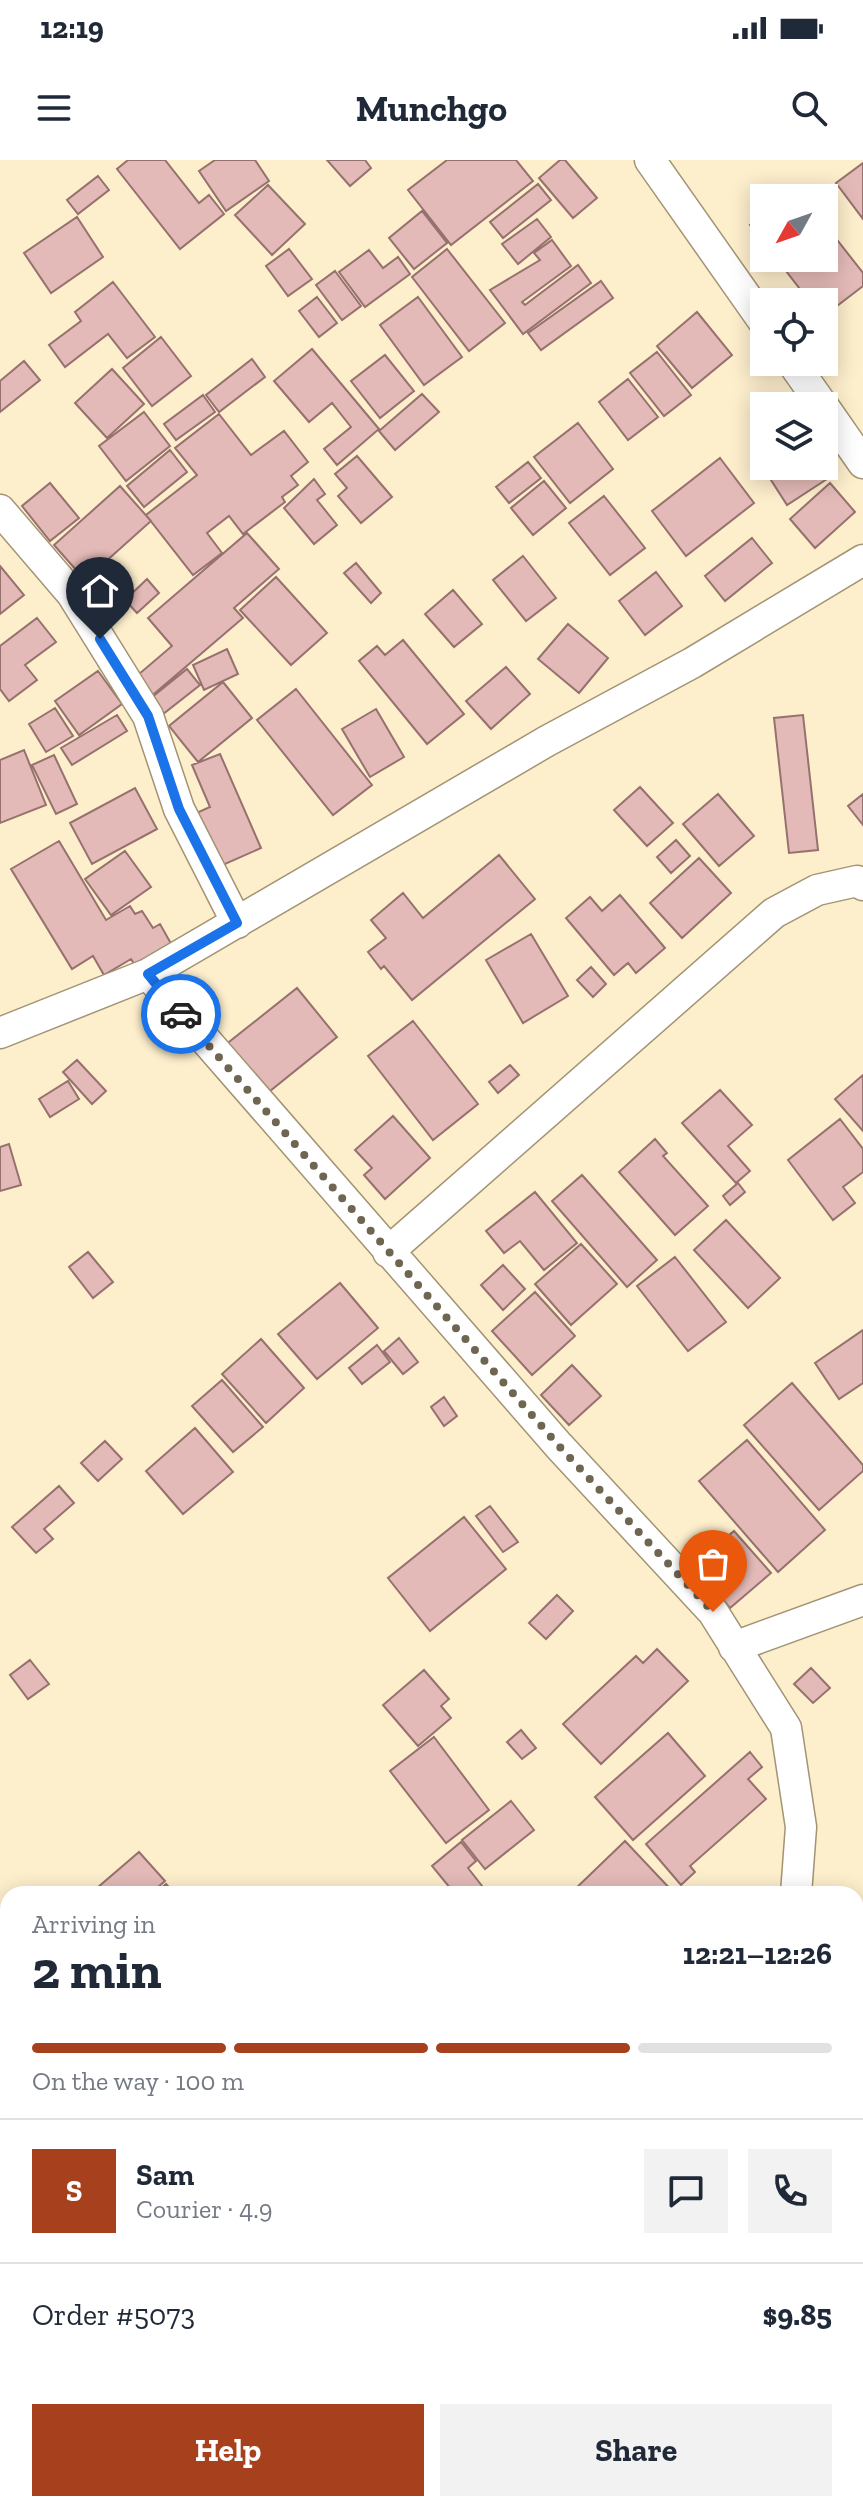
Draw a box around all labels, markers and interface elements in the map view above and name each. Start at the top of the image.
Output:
text: 12:19 [40,10,104,46]
icon: menu [32,86,76,130]
icon: search [787,86,831,130]
text: Munchgo [356,87,507,130]
north arrow [750,184,838,272]
map controls [750,184,838,480]
button: locate [750,288,838,376]
button: layers [750,392,838,480]
pin [66,557,134,639]
icon: home [78,569,122,613]
courier [141,974,221,1054]
icon: car [159,992,203,1036]
pin [679,1530,747,1612]
icon: bag [691,1542,735,1586]
text: Arriving in [32,1908,155,1940]
text: 12:21–12:26 [683,1936,832,1972]
text: 2 min [32,1939,162,2001]
text: On the way · 100 m [32,2065,244,2097]
button: chat [644,2149,728,2233]
button: phone [748,2149,832,2233]
text: Sam [136,2157,194,2193]
text: S [66,2173,82,2209]
text: Courier · 4.9 [136,2193,272,2225]
text: Order #5073 [32,2297,195,2333]
text: $9.85 [763,2297,832,2333]
button: Help [32,2404,424,2496]
button: Share [440,2404,832,2496]

